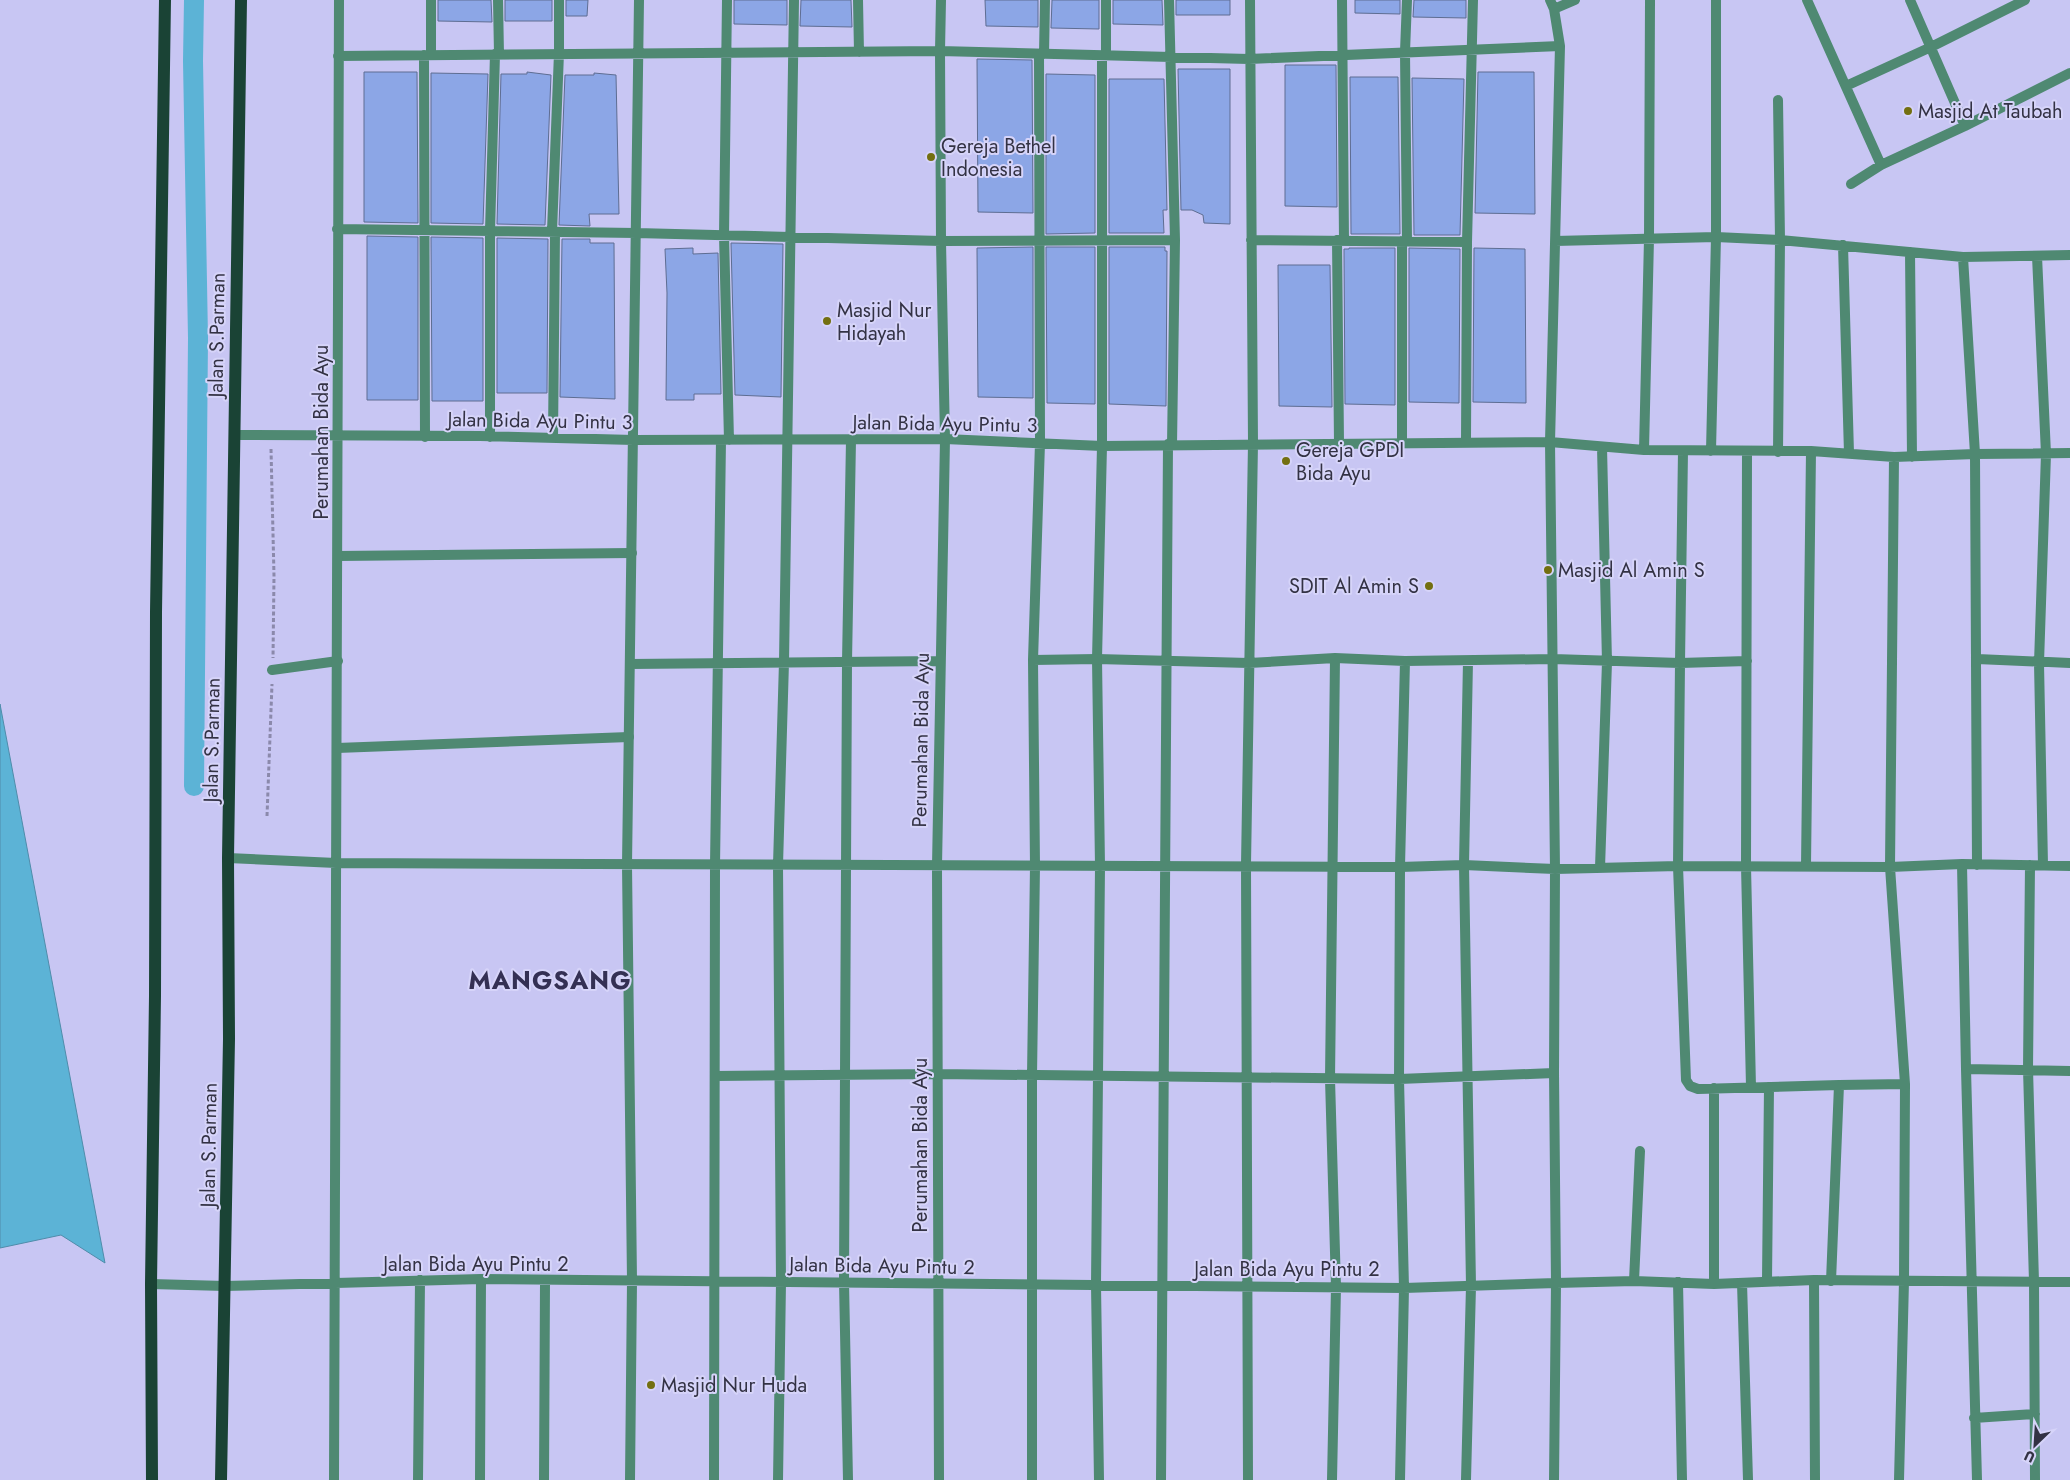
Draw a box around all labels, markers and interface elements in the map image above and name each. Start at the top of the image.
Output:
place label: Masjid At Taubah [1918,97,2062,126]
marker: Masjid At Taubah [1902,105,1914,117]
place label: Gereja Bethel Indonesia [941,132,1056,184]
marker: Gereja Bethel Indonesia [925,151,937,163]
street label: Jalan S.Parman [201,272,233,401]
place label: Masjid Nur Hidayah [837,296,931,348]
marker: Masjid Nur Hidayah [821,315,833,327]
street label: Perumahan Bida Ayu [307,345,336,519]
street label: Jalan Bida Ayu Pintu 3 [444,405,633,437]
street label: Jalan Bida Ayu Pintu 3 [849,408,1038,440]
place label: Gereja GPDI Bida Ayu [1296,436,1404,488]
marker: Gereja GPDI Bida Ayu [1280,455,1292,467]
place label: Masjid Al Amin S [1558,556,1705,585]
marker: Masjid Al Amin S [1542,564,1554,576]
place label: SDIT Al Amin S [1289,572,1419,601]
marker: SDIT Al Amin S [1423,580,1435,592]
street label: Perumahan Bida Ayu [905,652,937,828]
street label: Jalan S.Parman [196,677,228,806]
district label: MANGSANG [468,962,632,998]
street label: Perumahan Bida Ayu [906,1058,935,1232]
street label: Jalan S.Parman [193,1082,225,1211]
street label: Jalan Bida Ayu Pintu 2 [380,1250,569,1279]
street label: Jalan Bida Ayu Pintu 2 [786,1250,975,1282]
street label: Jalan Bida Ayu Pintu 2 [1191,1255,1380,1284]
place label: Masjid Nur Huda [661,1371,807,1400]
marker: Masjid Nur Huda [645,1379,657,1391]
north arrow [2010,1420,2060,1470]
text: U [2021,1446,2038,1468]

